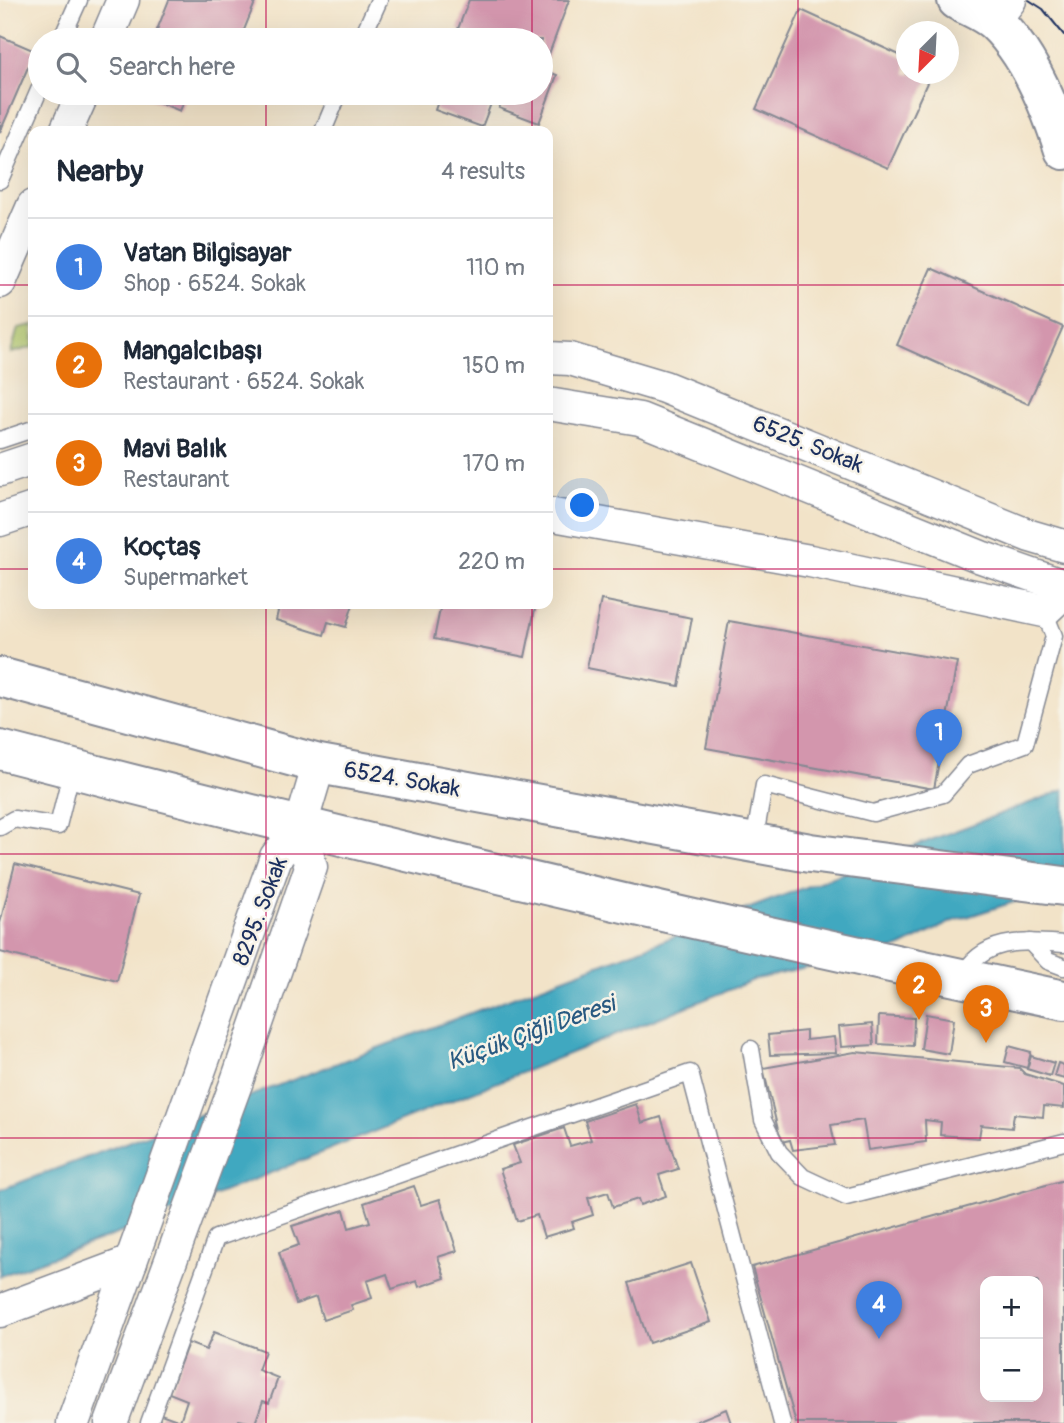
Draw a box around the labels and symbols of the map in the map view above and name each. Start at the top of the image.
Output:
north arrow [896,21,959,84]
street label: 6525. Sokak [748,409,868,479]
your location [565,488,599,522]
pin: 1 [916,709,962,767]
street label: 6524. Sokak [342,754,463,804]
street label: 8295. Sokak [226,852,294,970]
pin: 2 [896,962,942,1020]
pin: 3 [963,985,1009,1043]
water label: Küçük Çiğli Deresi [443,988,622,1077]
pin: 4 [856,1281,902,1339]

